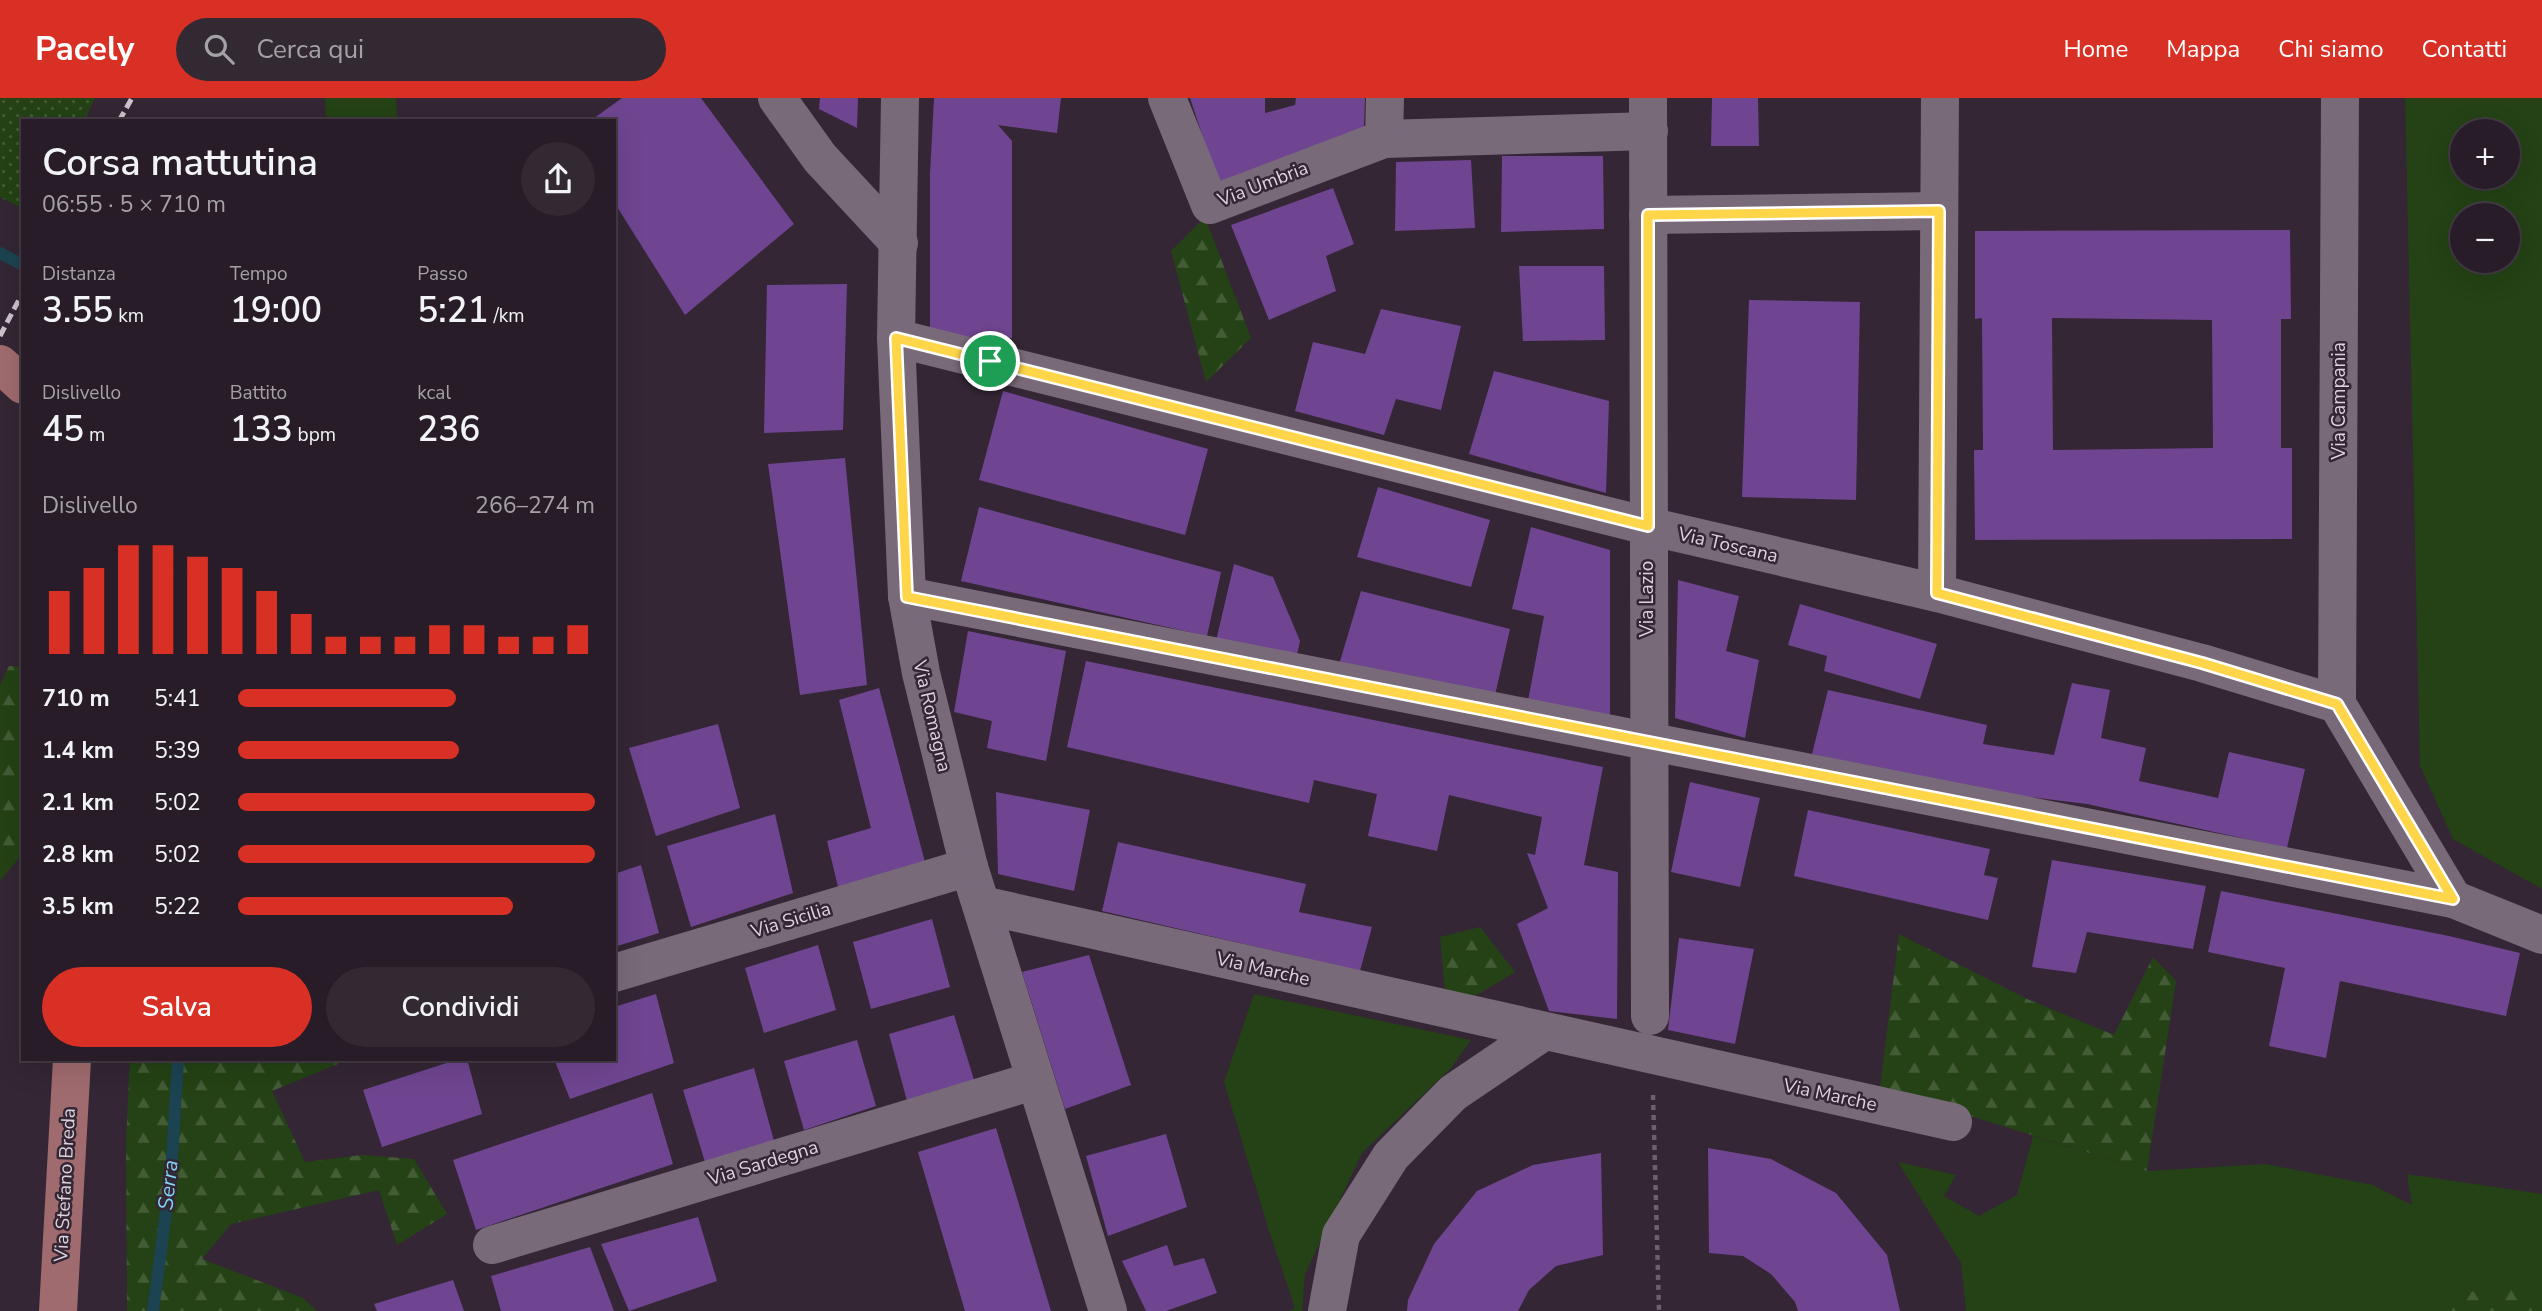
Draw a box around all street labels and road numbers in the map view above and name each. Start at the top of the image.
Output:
street label: Via Umbria [1213,155,1312,214]
street label: Via Campania [2326,342,2352,461]
street label: Via Toscana [1675,521,1781,569]
street label: Via Lazio [1634,561,1660,638]
street label: Via Romagna [906,657,957,774]
street label: Via Sicilia [747,896,834,945]
street label: Via Marche [1213,945,1312,992]
street label: Via Marche [1780,1072,1879,1118]
street label: Via Stefano Breda [48,1107,82,1264]
street label: Via Sardegna [704,1134,821,1192]

